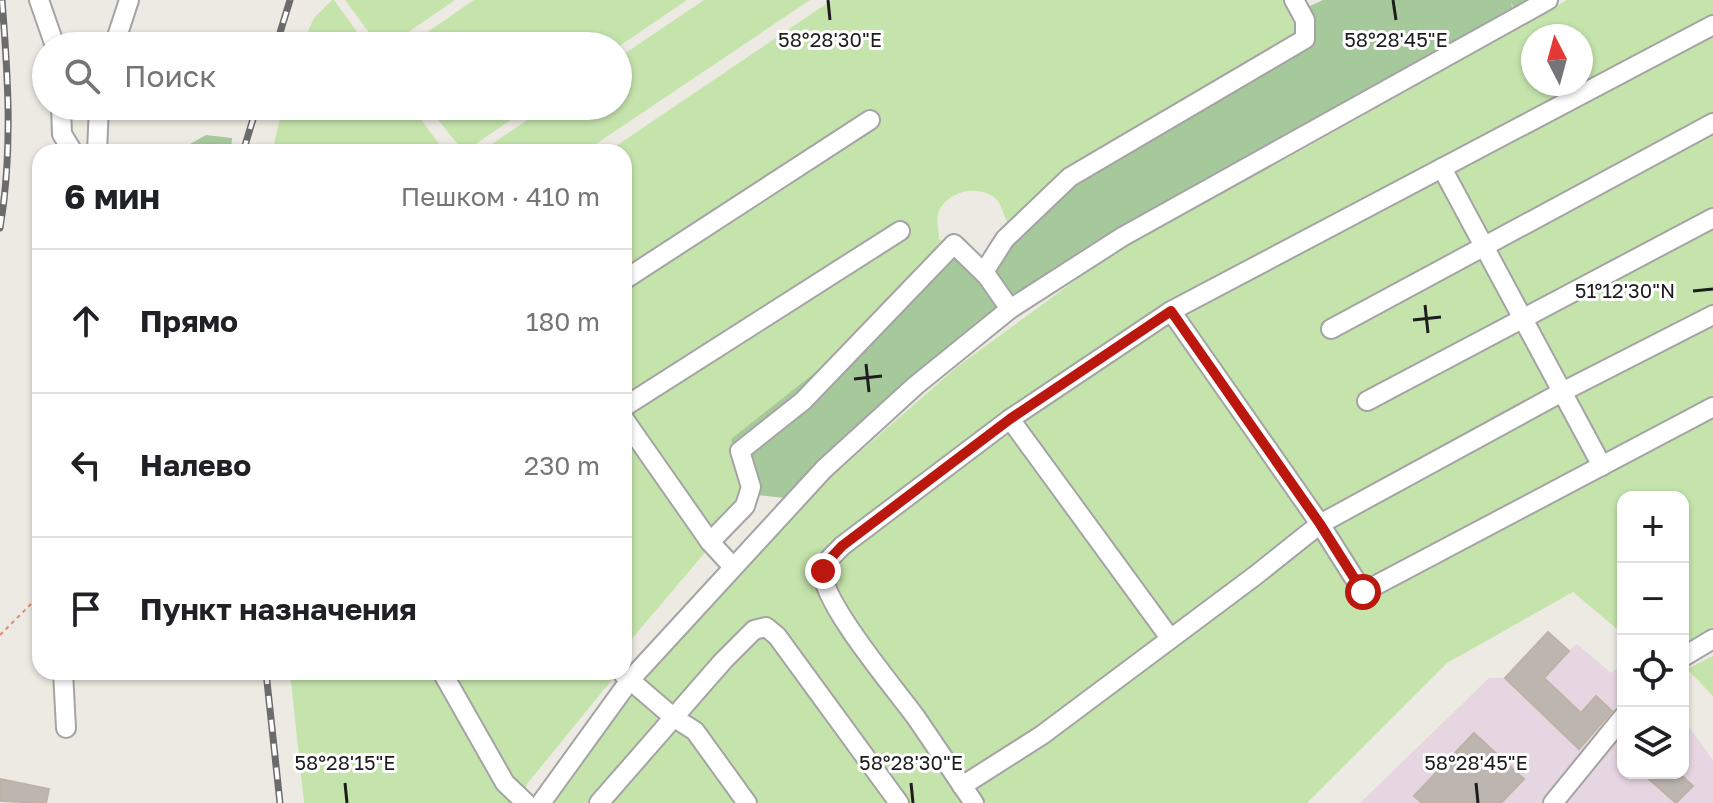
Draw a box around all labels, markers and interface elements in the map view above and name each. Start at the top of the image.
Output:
north arrow [1521,24,1593,96]
text: 58°28'30"E [778,27,882,51]
text: 58°28'45"E [1344,27,1448,51]
search box [32,32,632,120]
icon: search [60,54,104,98]
text: Поиск [124,58,216,94]
text: 6 мин [64,176,160,216]
text: Пешком · 410 m [401,181,600,212]
text: 51°12'30"N [1575,278,1675,302]
icon: ahead [64,299,108,343]
text: Прямо [140,303,238,339]
text: 180 m [526,306,600,337]
icon: left [64,443,108,487]
text: Налево [140,447,251,483]
text: 230 m [524,450,600,481]
map controls [1617,491,1689,779]
button: + [1617,491,1689,563]
route end [805,553,841,589]
button: − [1617,563,1689,635]
route start [1345,574,1381,610]
icon: arrive [64,587,108,631]
text: Пункт назначения [140,591,417,627]
button: locate [1617,635,1689,707]
button: layers [1617,707,1689,779]
text: 58°28'15"E [294,750,396,774]
text: 58°28'30"E [859,750,963,774]
text: 58°28'45"E [1424,750,1528,774]

